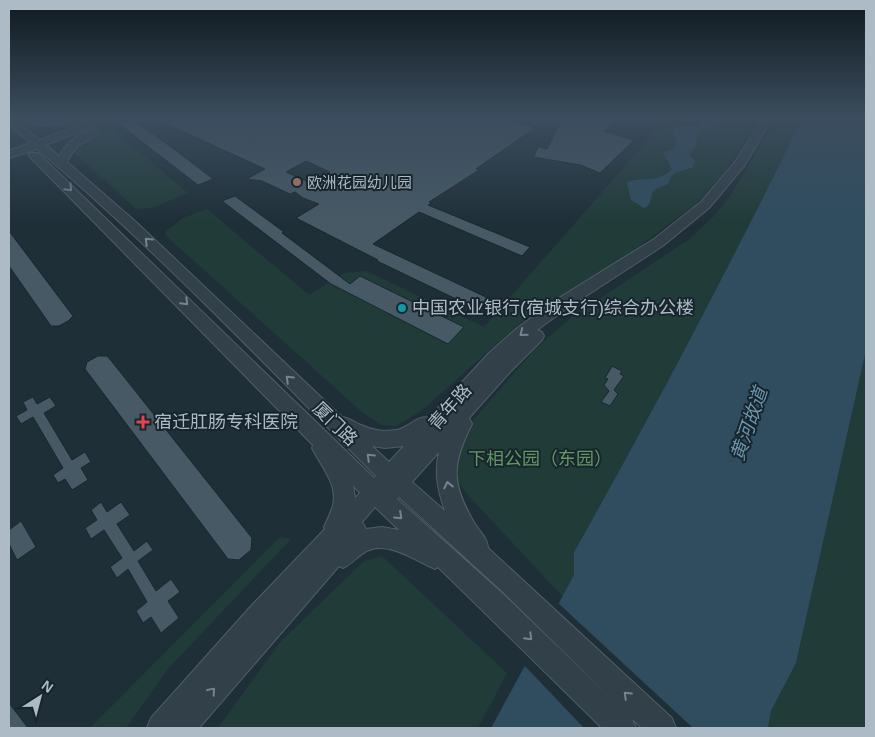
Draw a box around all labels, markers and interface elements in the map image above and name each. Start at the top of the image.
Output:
place label: 欧洲花园幼儿园 [307,174,412,191]
marker: 欧洲花园幼儿园 [291,176,303,188]
one-way arrow [63,182,72,191]
one-way arrow [144,238,153,247]
one-way arrow [179,297,188,306]
place label: 中国农业银行(宿城支行)综合办公楼 [412,298,694,318]
marker: 中国农业银行(宿城支行)综合办公楼 [396,302,408,314]
one-way arrow [520,327,529,335]
one-way arrow [286,376,295,385]
street label: 青年路 [425,380,475,434]
water label: 黄河故道 [727,382,772,463]
street label: 厦门路 [309,398,361,450]
place label: 宿迁肛肠专科医院 [154,412,298,432]
marker: 宿迁肛肠专科医院 [136,415,150,429]
park label: 下相公园（东园） [468,449,612,469]
one-way arrow [367,454,376,463]
one-way arrow [443,481,454,490]
one-way arrow [394,510,403,519]
one-way arrow [523,631,532,640]
north arrow [15,672,65,722]
text: N [39,677,56,696]
one-way arrow [207,688,215,697]
one-way arrow [624,692,633,701]

